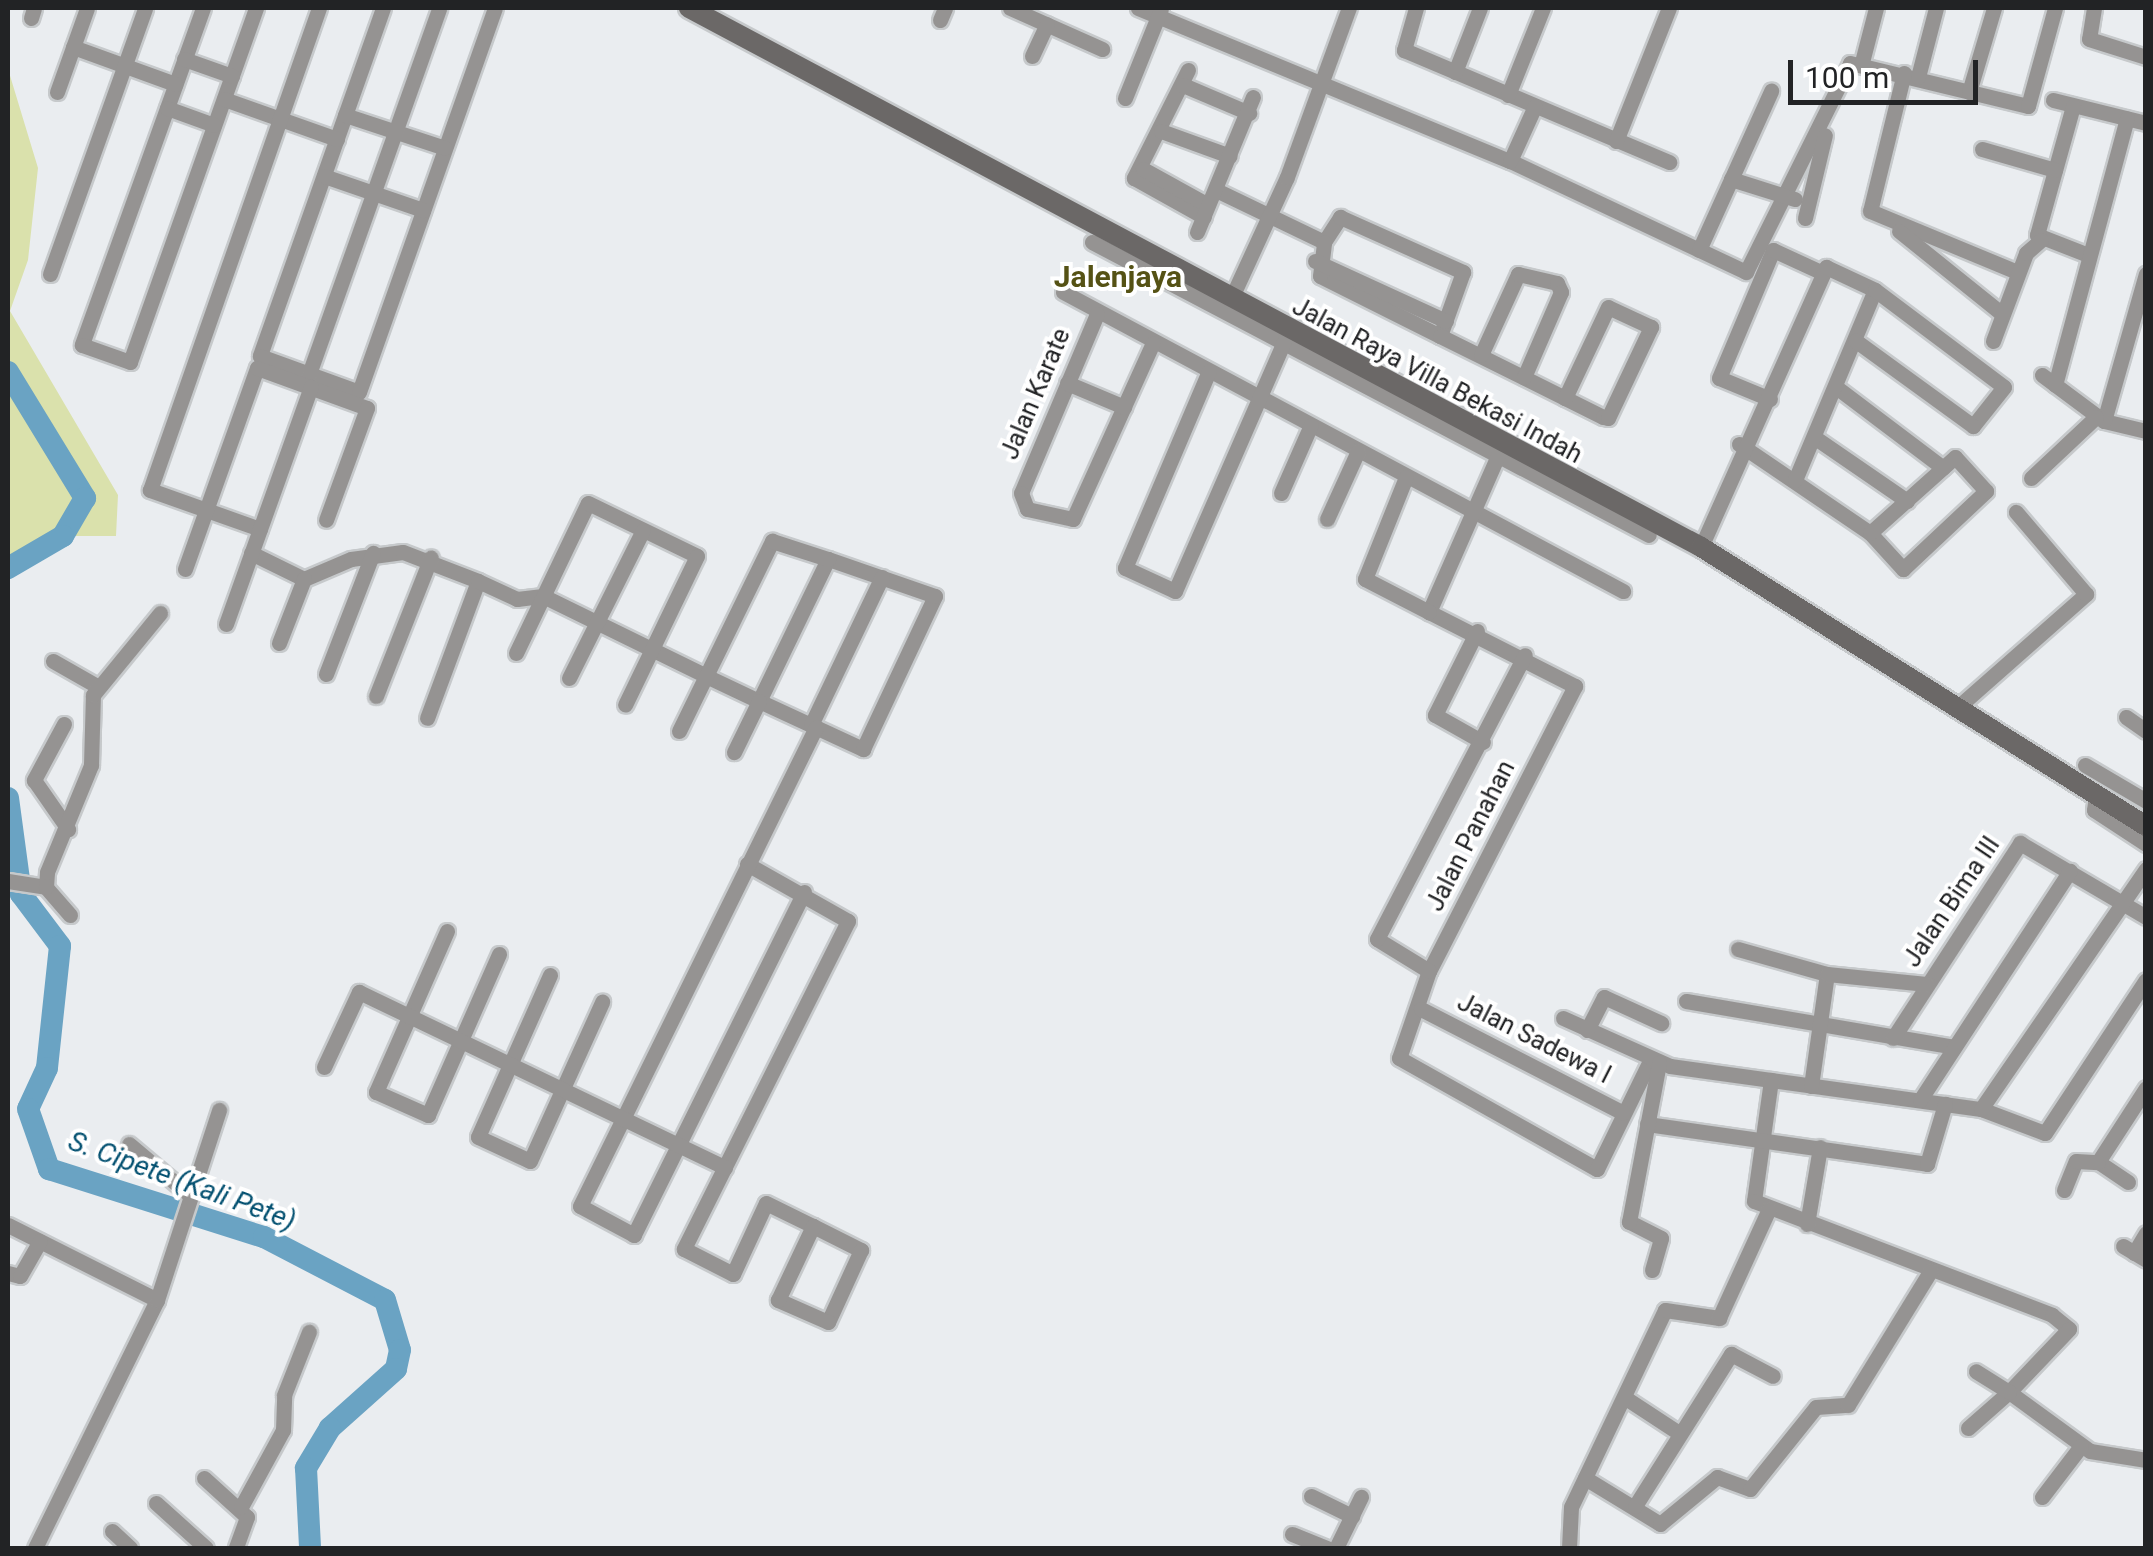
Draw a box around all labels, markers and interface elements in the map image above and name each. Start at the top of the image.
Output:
scale bar [1793,40,1983,102]
text: 100 m [1805,60,1889,95]
district label: Jalenjaya [1054,259,1182,295]
street label: Jalan Raya Villa Bekasi Indah [1287,292,1587,470]
street label: Jalan Karate [995,324,1077,464]
street label: Jalan Panahan [1420,756,1522,916]
street label: Jalan Bima III [1897,831,2007,973]
street label: Jalan Sadewa I [1452,987,1616,1091]
water label: S. Cipete (Kali Pete) [64,1124,300,1238]

